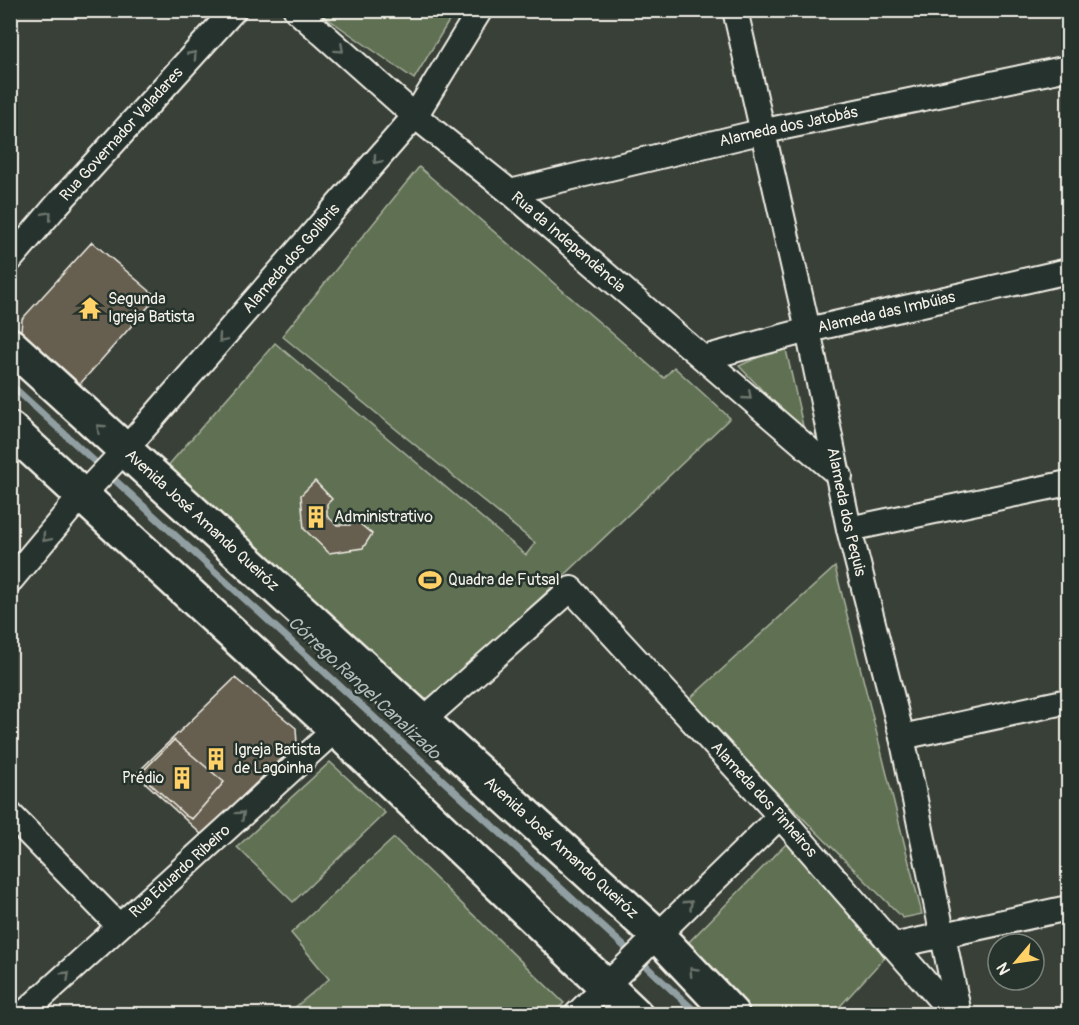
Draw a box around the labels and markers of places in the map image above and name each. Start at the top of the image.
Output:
place label: Segunda Igreja Batista [108,289,195,327]
temple icon: Segunda Igreja Batista [77,295,103,321]
building icon: Administrativo [303,504,329,530]
place label: Administrativo [334,507,433,527]
sports icon: Quadra de Futsal [417,567,443,593]
place label: Quadra de Futsal [448,570,560,590]
place label: Igreja Batista de Lagoinha [234,740,321,778]
building icon: Igreja Batista de Lagoinha [203,746,229,772]
building icon: Prédio [169,765,195,791]
place label: Prédio [122,768,164,788]

